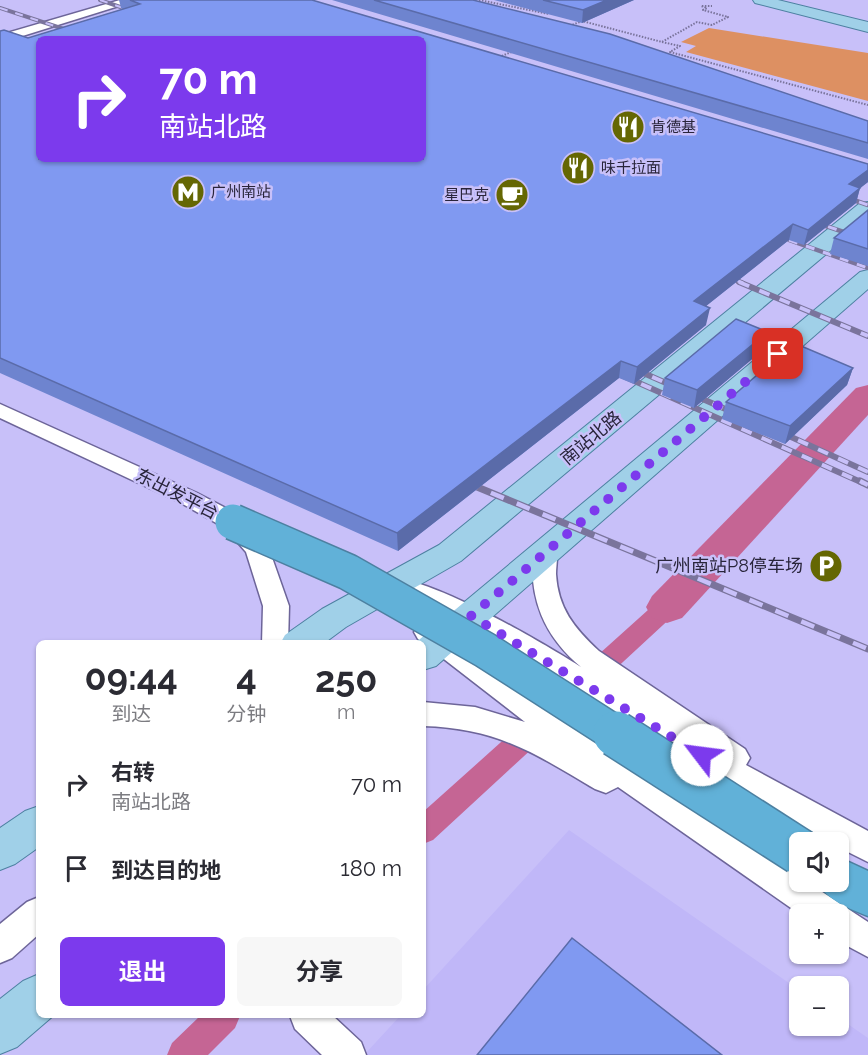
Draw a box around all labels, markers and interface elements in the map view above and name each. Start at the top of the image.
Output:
text: 70 m [159,55,258,104]
icon: right [60,60,138,138]
restaurant icon: 肯德基 [610,109,646,145]
text: 南站北路 [159,111,267,142]
place label: 肯德基 [651,118,696,136]
restaurant icon: 味千拉面 [560,150,596,186]
place label: 味千拉面 [601,159,661,177]
metro station icon: 广州南站 [170,174,206,210]
cafe icon: 星巴克 [494,177,530,213]
place label: 广州南站 [211,183,271,201]
place label: 星巴克 [444,186,489,204]
pin [752,328,803,379]
icon: arrive [761,337,794,370]
street label: 南站北路 [556,406,625,469]
street label: 东出发平台 [132,464,222,523]
parking icon: 广州南站P8停车场 [808,548,844,584]
place label: 广州南站P8停车场 [655,555,803,576]
text: 09:44 [85,656,178,698]
text: 4 [236,656,257,698]
text: 250 [315,658,377,700]
text: m [337,700,355,724]
text: 到达 [111,702,151,726]
text: 分钟 [226,702,266,726]
position arrow [670,723,734,787]
text: 右转 [111,759,155,785]
icon: right [60,768,93,801]
text: 70 m [351,771,402,797]
text: 南站北路 [111,790,191,814]
map controls [789,832,849,1036]
button: sound [789,832,849,892]
icon: arrive [60,852,93,885]
text: 180 m [340,855,402,881]
text: 到达目的地 [111,857,221,883]
button: + [789,904,849,964]
button: 退出 [60,937,225,1006]
button: 分享 [237,937,402,1006]
button: − [789,976,849,1036]

